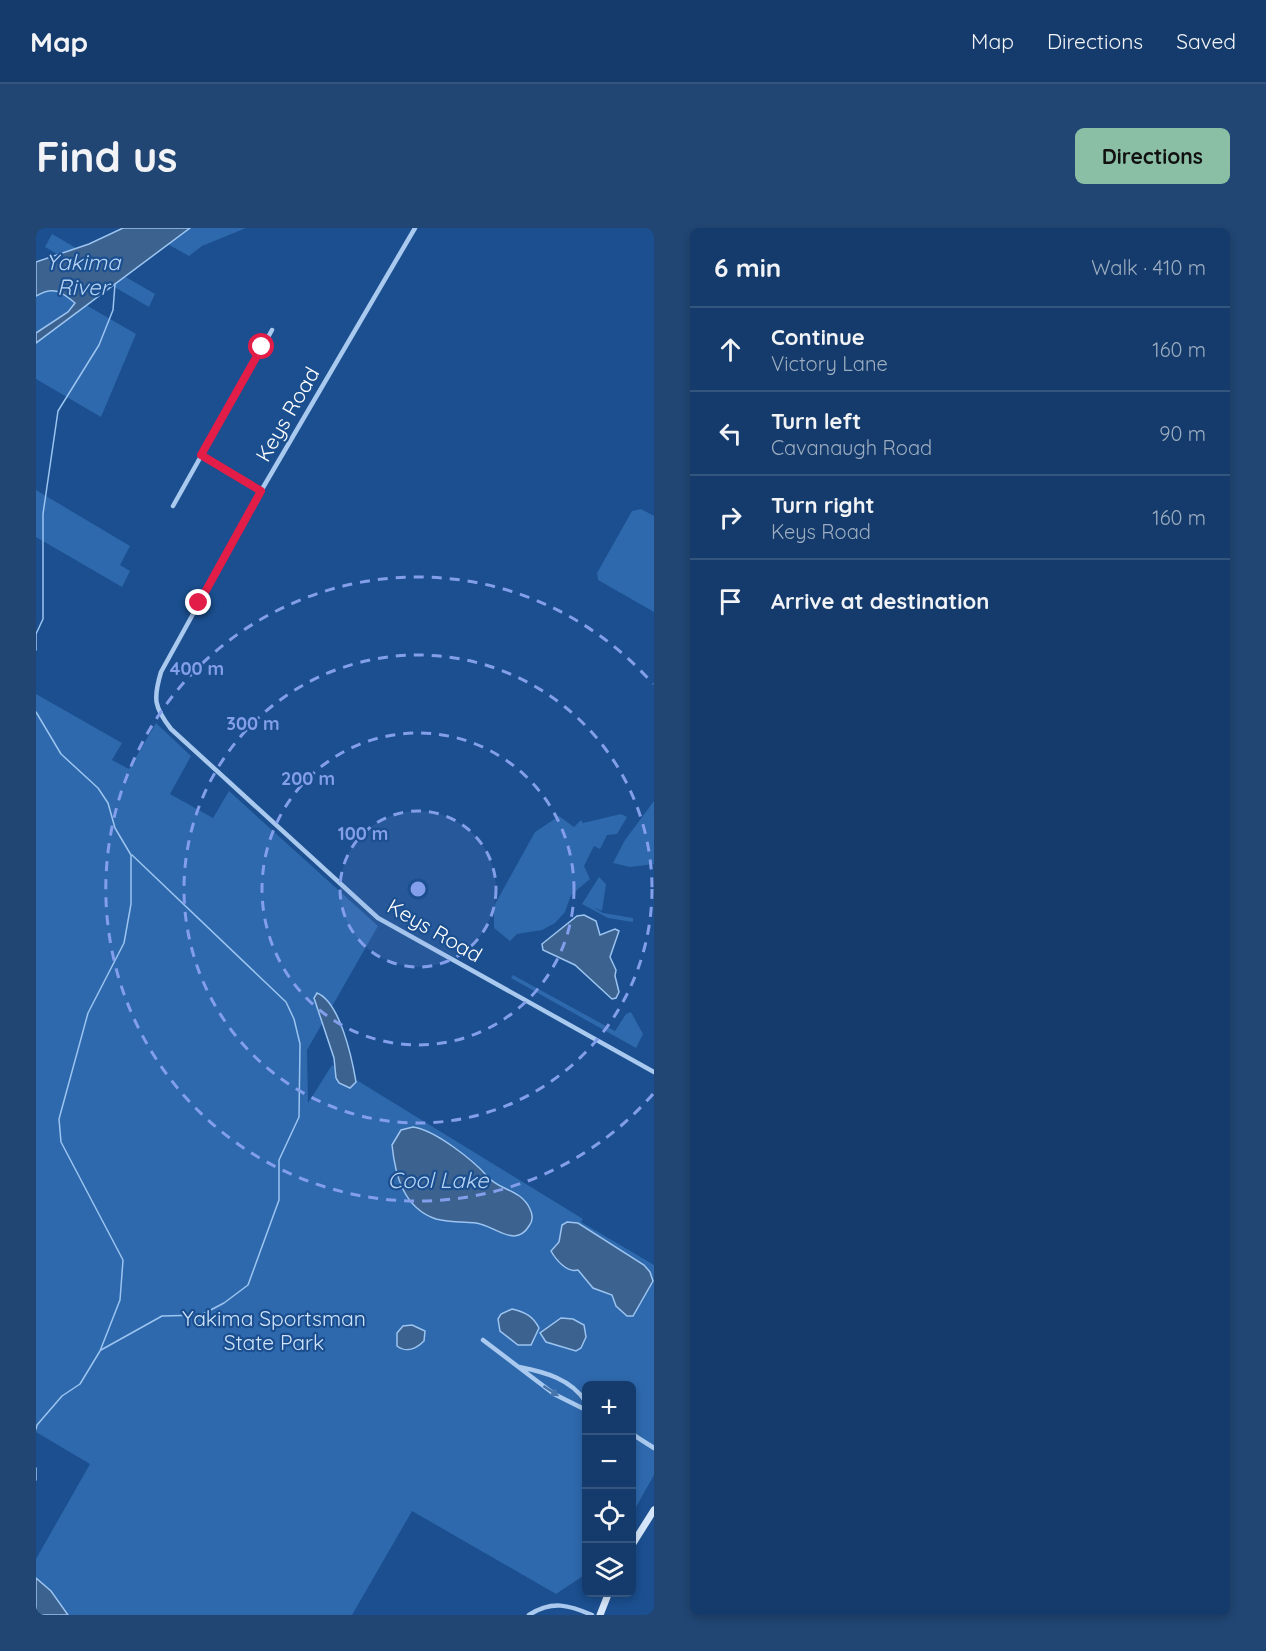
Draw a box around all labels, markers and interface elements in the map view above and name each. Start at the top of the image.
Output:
text: Map [30,24,88,59]
text: Map [971,28,1014,54]
text: Directions [1047,28,1143,54]
text: Saved [1176,28,1236,54]
button: Directions [1075,128,1230,184]
text: Find us [36,130,178,183]
water label: Yakima River [46,248,122,301]
text: 6 min [714,251,781,284]
text: Walk · 410 m [1091,255,1206,280]
text: Continue [771,323,865,351]
route start [248,333,274,359]
icon: ahead [714,333,747,366]
text: 160 m [1152,337,1206,362]
text: Victory Lane [771,351,888,376]
street label: Keys Road [250,362,324,466]
text: Turn left [771,407,861,435]
icon: left [714,417,747,450]
text: 90 m [1159,421,1206,446]
text: Cavanaugh Road [771,435,932,460]
text: Turn right [771,491,875,519]
icon: right [714,501,747,534]
text: 160 m [1152,505,1206,530]
text: Keys Road [771,519,871,544]
icon: arrive [714,585,747,618]
text: Arrive at destination [771,587,989,615]
route end [185,589,211,615]
text: 400 m [170,657,224,680]
text: 300 m [226,712,280,735]
text: 200 m [281,767,335,790]
text: 100 m [338,822,388,845]
centre of rings [408,879,428,899]
street label: Keys Road [383,893,487,967]
water label: Cool Lake [388,1166,490,1194]
park label: Yakima Sportsman State Park [182,1305,366,1355]
map controls [582,1381,636,1597]
button: + [582,1381,636,1435]
one-way arrow [543,1386,559,1397]
button: − [582,1435,636,1489]
button: locate [582,1489,636,1543]
button: layers [582,1543,636,1597]

